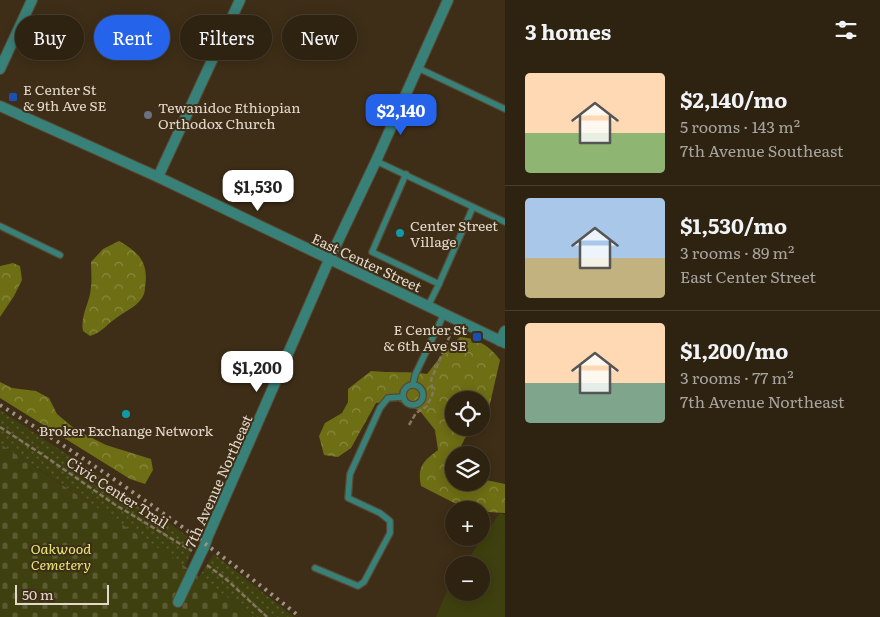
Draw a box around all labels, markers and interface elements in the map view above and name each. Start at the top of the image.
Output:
chip: Buy [15,15,84,60]
chip: Rent [94,15,170,60]
chip: Filters [180,15,272,60]
chip: New [282,15,357,60]
text: 3 homes [525,15,611,46]
icon: filters [832,16,860,44]
place label: E Center St & 9th Ave SE [23,79,107,115]
text: $2,140/mo [680,83,787,114]
marker: E Center St & 9th Ave SE [7,91,19,103]
icon: home [565,93,625,153]
pin: $2,140 [360,94,442,136]
place label: Tewanidoc Ethiopian Orthodox Church [158,97,300,133]
text: $2,140 [377,98,425,122]
marker: Tewanidoc Ethiopian Orthodox Church [142,109,154,121]
text: 5 rooms · 143 m² [680,114,800,138]
text: 7th Avenue Southeast [680,138,844,162]
pin: $1,530 [217,170,299,212]
text: $1,530 [234,174,282,198]
text: $1,530/mo [680,209,787,240]
place label: Center Street Village [410,215,498,251]
icon: home [565,218,625,278]
marker: Center Street Village [394,227,406,239]
street label: East Center Street [309,228,425,296]
text: 3 rooms · 89 m² [680,240,794,264]
text: East Center Street [680,264,816,288]
place label: E Center St & 6th Ave SE [383,319,467,355]
marker: E Center St & 6th Ave SE [471,331,483,343]
text: $1,200/mo [680,334,788,365]
icon: home [565,343,625,403]
pin: $1,200 [216,350,298,393]
text: $1,200 [232,355,282,379]
text: 3 rooms · 77 m² [680,365,794,389]
text: 7th Avenue Northeast [680,389,844,413]
map controls [445,391,490,601]
button: locate [445,391,490,436]
marker: Broker Exchange Network [120,408,132,420]
street label: 7th Avenue Northeast [180,411,257,551]
place label: Broker Exchange Network [39,420,213,440]
button: layers [445,446,490,491]
street label: Civic Center Trail [63,451,173,533]
button: + [445,501,490,546]
park label: Oakwood Cemetery [31,538,91,574]
button: − [445,556,490,601]
scale bar [15,582,109,605]
text: 50 m [22,584,54,604]

